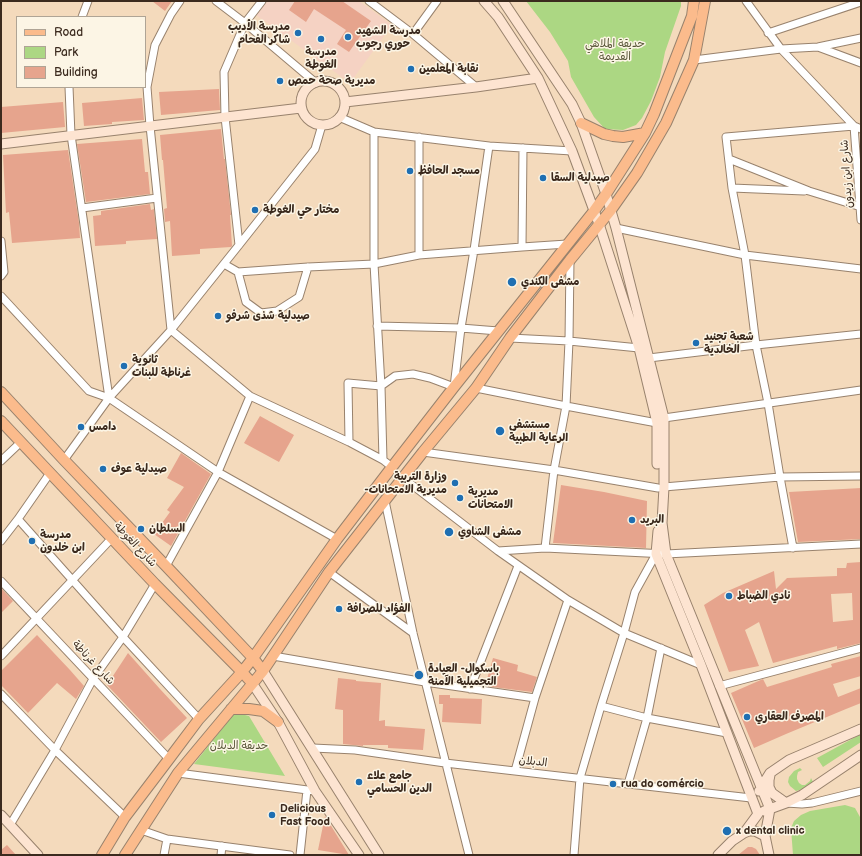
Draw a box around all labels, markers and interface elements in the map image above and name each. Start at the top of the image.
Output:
legend [16,16,146,88]
place label: مدرسة الأديب شاكر الفحام [228,20,290,46]
place label: مدرسة الشهيد حوري رجوب [356,24,421,50]
text: Road [54,25,83,40]
marker: مدرسة الأديب شاكر الفحام [293,28,303,38]
marker: مدرسة الشهيد حوري رجوب [343,32,353,42]
marker: مدرسة الغوطة [316,34,326,44]
park label: حديقة الملاهي القديمة [585,37,645,63]
text: Park [54,45,78,60]
place label: مدرسة الغوطة [305,45,337,71]
place label: نقابة المعلمين [419,62,478,76]
marker: نقابة المعلمين [406,64,416,74]
text: Building [54,65,98,80]
place label: مديرية صحة حمص [288,74,375,88]
marker: مديرية صحة حمص [275,76,285,86]
street label: شارع ابن زيدون [838,139,856,209]
place label: مسجد الحافظ [418,164,480,178]
marker: مسجد الحافظ [405,166,415,176]
place label: صيدلية السقا [551,171,610,185]
marker: صيدلية السقا [538,173,548,183]
place label: مختار حي الغوطة [263,203,339,217]
marker: مختار حي الغوطة [250,205,260,215]
place label: مشفى الكندي [521,275,579,289]
marker: مشفى الكندي [506,276,518,288]
place label: صيدلية شذى شرفو [226,309,310,323]
marker: صيدلية شذى شرفو [213,311,223,321]
place label: شعبة تجنيد الخالدية [704,330,754,356]
marker: شعبة تجنيد الخالدية [691,338,701,348]
place label: ثانوية غرناطة للبنات [132,353,191,379]
marker: ثانوية غرناطة للبنات [119,361,129,371]
place label: مستشفى الرعاية الطبية [509,418,568,444]
place label: دامس [89,420,116,434]
marker: دامس [76,422,86,432]
marker: مستشفى الرعاية الطبية [494,425,506,437]
place label: صيدلية عوف [111,462,167,476]
marker: صيدلية عوف [98,464,108,474]
place label: وزارة التربية -مديرية الامتحانات [364,470,447,496]
marker: وزارة التربية -مديرية الامتحانات [450,478,460,488]
place label: مديرية الامتحانات [468,485,513,511]
marker: مديرية الامتحانات [455,493,465,503]
place label: البريد [640,513,664,527]
marker: البريد [627,515,637,525]
street label: شارع الغوطة [111,520,159,570]
place label: السلطان [149,522,185,536]
marker: السلطان [136,524,146,534]
place label: مشفى الشاوي [458,525,521,539]
marker: مشفى الشاوي [443,526,455,538]
place label: مدرسة ابن خلدون [40,528,85,554]
marker: مدرسة ابن خلدون [27,536,37,546]
place label: نادي الضباط [737,589,790,603]
marker: نادي الضباط [724,591,734,601]
place label: الفؤاد للصرافة [347,602,410,616]
marker: الفؤاد للصرافة [334,604,344,614]
street label: شارع غرناطة [69,638,117,688]
place label: باسكوال- العيادة التجميلية الآمنة [428,662,499,688]
marker: باسكوال- العيادة التجميلية الآمنة [413,669,425,681]
place label: المصرف العقاري [755,710,824,724]
marker: المصرف العقاري [742,712,752,722]
park label: حديقة الدبلان [210,739,268,753]
street label: الدبلان [518,754,548,770]
place label: جامع علاء الدين الحسامي [367,769,432,795]
marker: جامع علاء الدين الحسامي [354,777,364,787]
place label: rua do comércio [621,777,704,791]
marker: rua do comércio [608,779,618,789]
place label: Delicious Fast Food [280,802,330,828]
marker: Delicious Fast Food [267,810,277,820]
place label: x dental clinic [736,824,805,838]
marker: x dental clinic [721,825,733,837]

